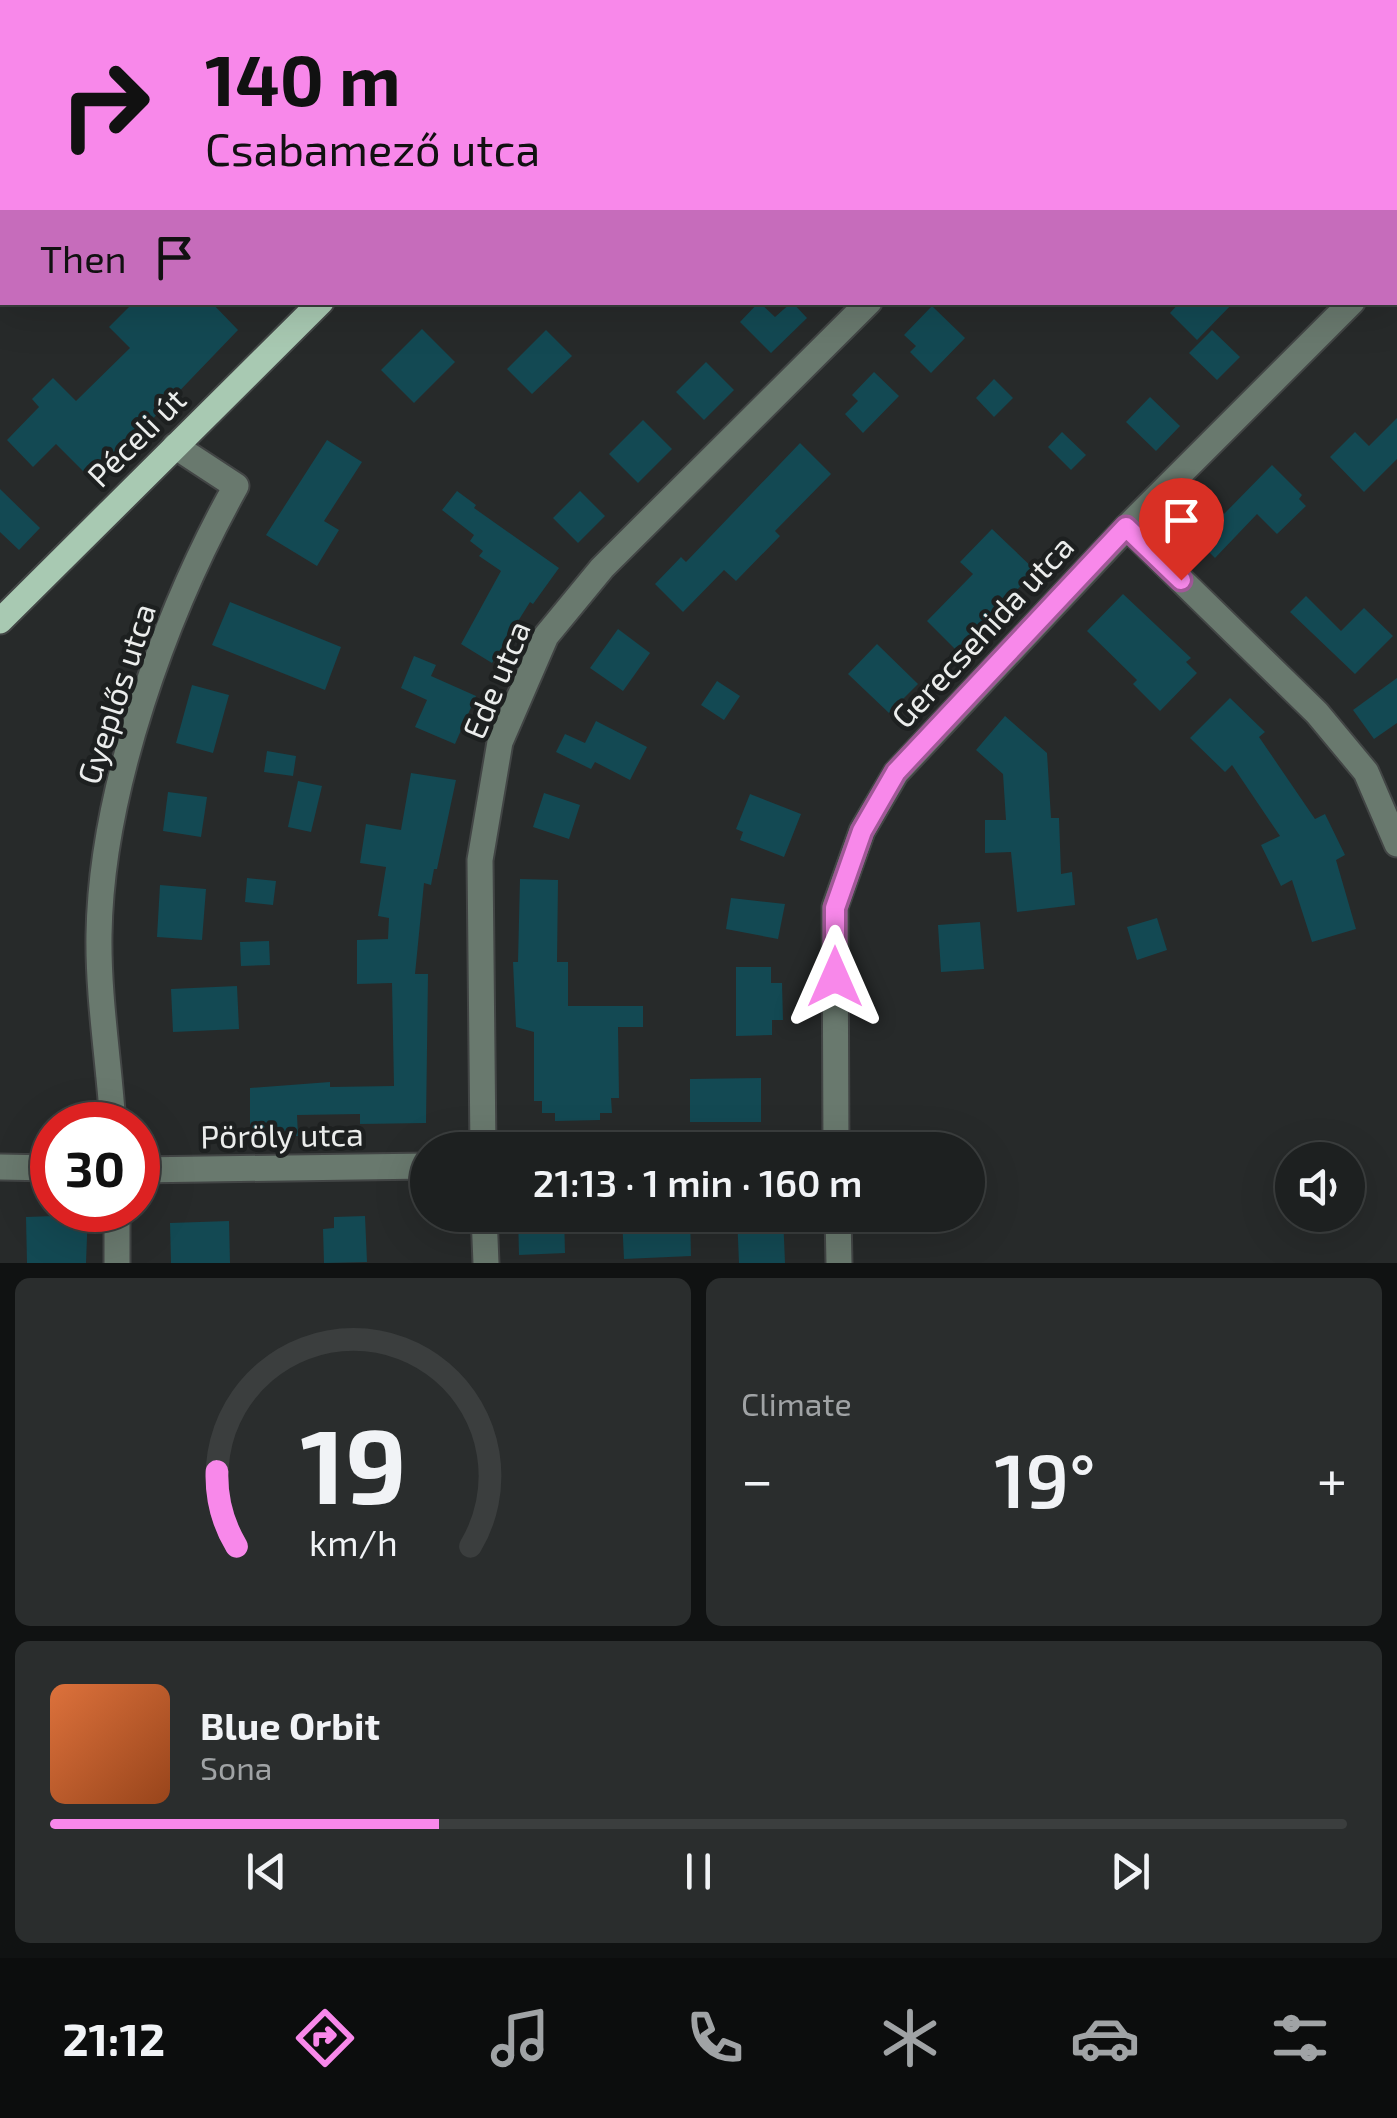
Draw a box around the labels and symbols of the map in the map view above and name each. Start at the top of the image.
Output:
street label: Péceli út [78,379,193,494]
pin [1139,478,1224,581]
street label: Gerecsehida utca [883,527,1080,735]
street label: Gyeplős utca [68,598,162,788]
street label: Ede utca [453,615,537,744]
position arrow [783,925,887,1029]
speed limit sign: 30 [30,1102,160,1232]
street label: Pöröly utca [200,1114,364,1154]

